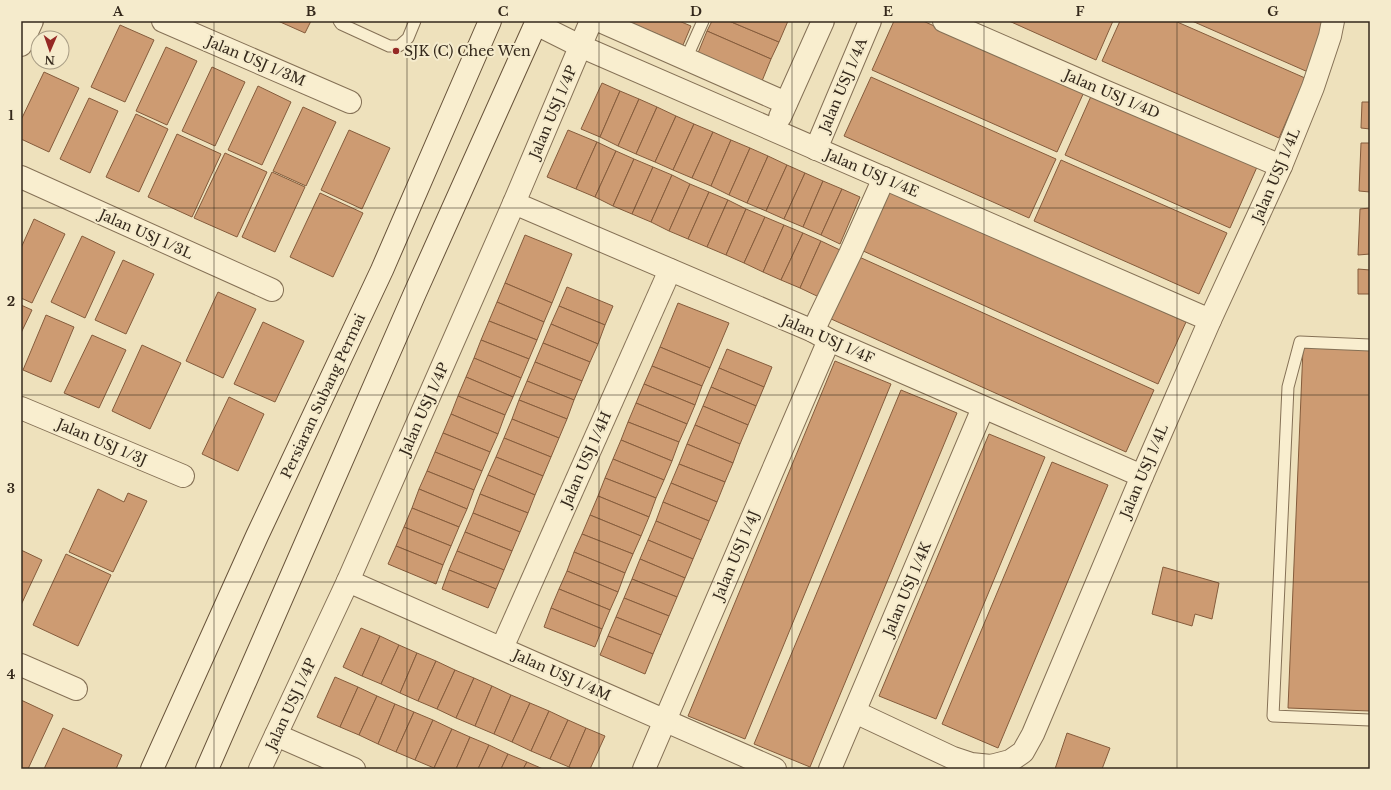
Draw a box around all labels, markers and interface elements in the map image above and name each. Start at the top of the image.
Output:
text: A [112,3,124,20]
text: B [306,3,316,20]
text: C [498,3,509,20]
text: D [690,3,702,20]
text: E [883,3,893,20]
text: F [1076,3,1085,20]
text: G [1267,3,1279,20]
north arrow [30,30,70,70]
street label: Jalan USJ 1/3M [202,31,308,90]
street label: Jalan USJ 1/4A [814,35,871,137]
place label: SJK (C) Chee Wen [404,42,531,60]
marker: SJK (C) Chee Wen [391,46,401,56]
text: N [44,53,55,67]
street label: Jalan USJ 1/4P [524,62,581,163]
street label: Jalan USJ 1/4D [1060,65,1163,122]
text: 1 [8,107,14,124]
street label: Jalan USJ 1/4L [1247,125,1304,226]
street label: Jalan USJ 1/4E [821,144,922,201]
street label: Jalan USJ 1/3L [94,204,196,263]
text: 2 [7,293,15,310]
street label: Jalan USJ 1/4F [777,310,878,368]
street label: Persiaran Subang Permai [277,311,369,481]
street label: Jalan USJ 1/4P [395,360,453,460]
street label: Jalan USJ 1/4H [556,408,615,511]
street label: Jalan USJ 1/3J [52,414,150,469]
street label: Jalan USJ 1/4L [1115,421,1172,522]
text: 3 [7,480,15,497]
street label: Jalan USJ 1/4J [708,508,763,604]
street label: Jalan USJ 1/4K [878,538,935,641]
street label: Jalan USJ 1/4M [508,645,614,705]
street label: Jalan USJ 1/4P [261,655,320,755]
text: 4 [7,666,16,683]

